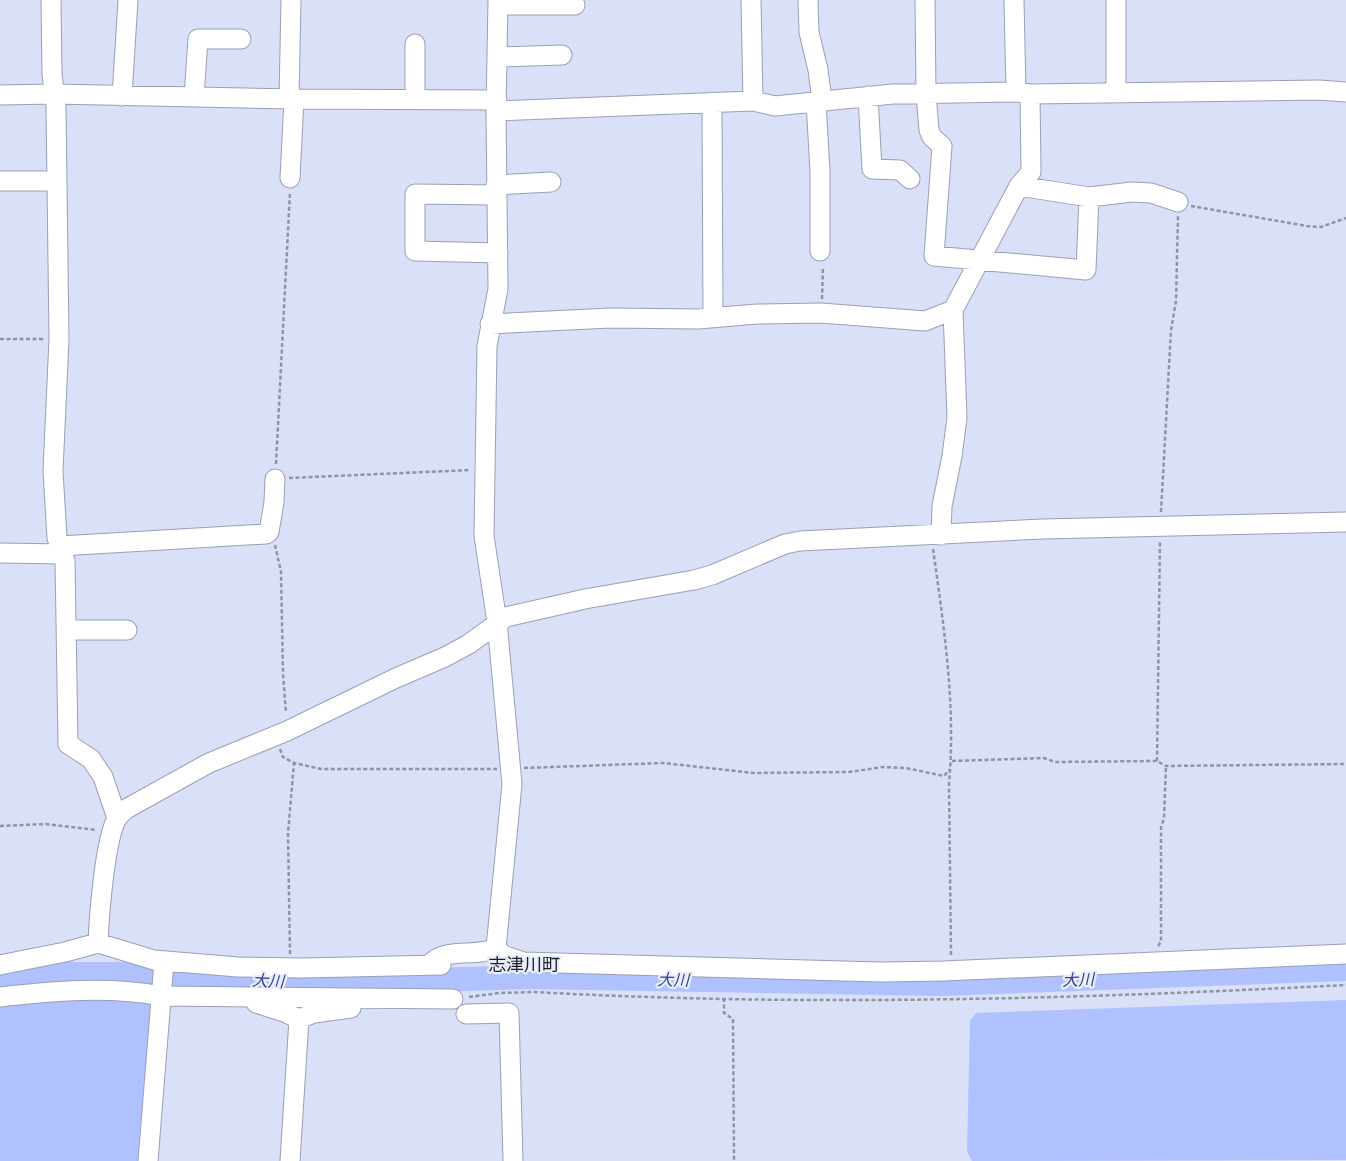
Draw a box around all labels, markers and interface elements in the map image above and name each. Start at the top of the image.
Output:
district label: 志津川町 [488,953,560,975]
water label: 大川 [657,969,691,989]
water label: 大川 [1062,969,1096,989]
water label: 大川 [252,970,286,990]

